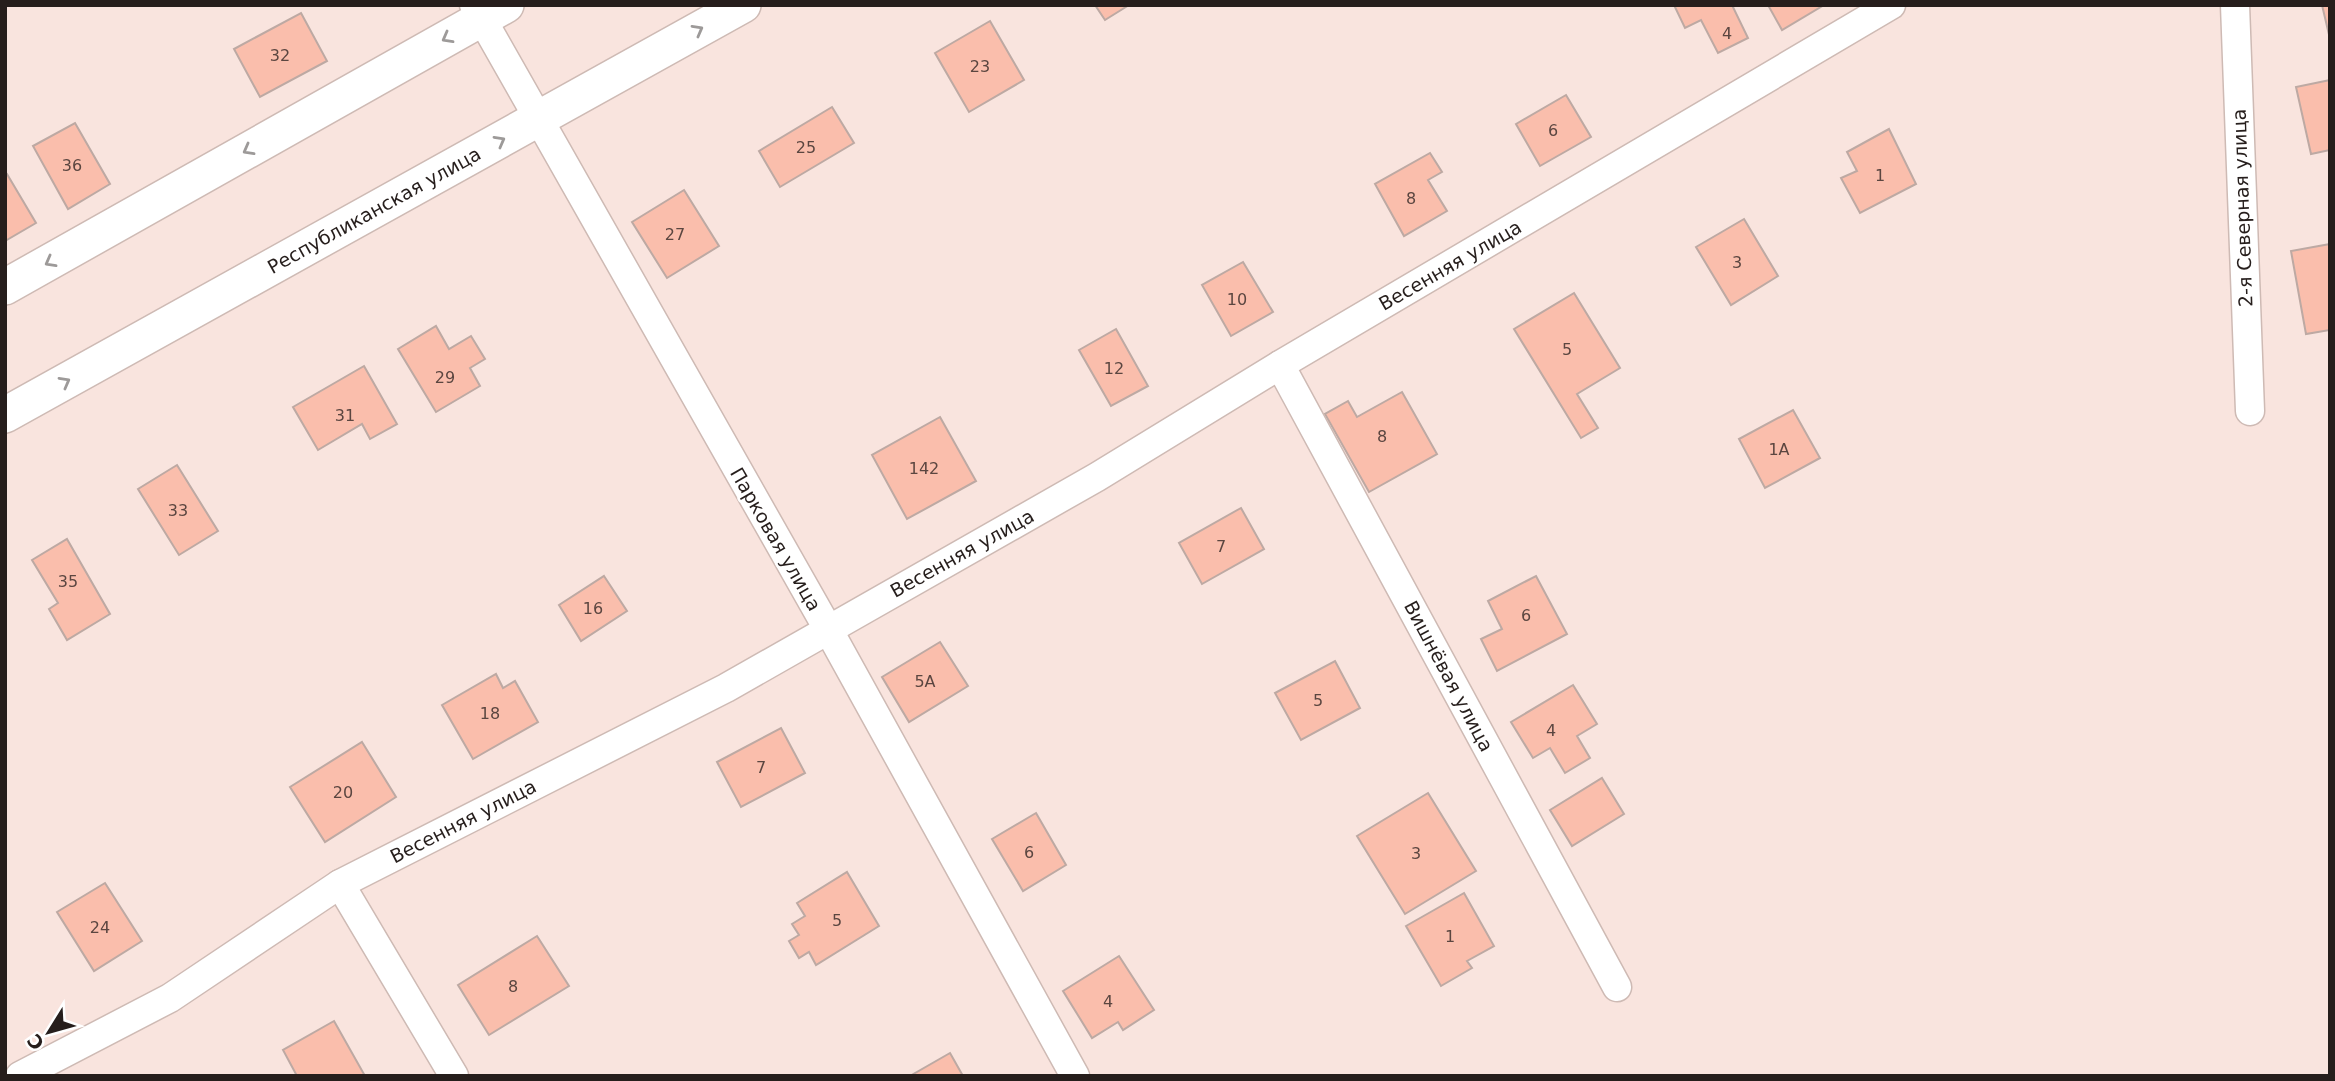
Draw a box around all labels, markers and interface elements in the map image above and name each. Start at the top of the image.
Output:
house number: 4 [1722,24,1732,43]
one-way arrow [691,25,704,38]
one-way arrow [441,30,454,43]
house number: 32 [270,46,290,65]
house number: 23 [970,57,990,76]
street label: 2-я Северная улица [2228,109,2256,307]
house number: 6 [1548,121,1558,140]
one-way arrow [493,136,505,149]
house number: 25 [796,138,816,157]
one-way arrow [243,142,256,155]
street label: Республиканская улица [264,142,484,278]
house number: 36 [62,156,82,175]
house number: 1 [1875,166,1885,185]
house number: 8 [1406,189,1416,208]
street label: Весенняя улица [1375,215,1525,315]
house number: 27 [665,225,685,244]
house number: 3 [1732,253,1742,272]
one-way arrow [45,254,58,267]
house number: 10 [1227,290,1247,309]
house number: 5 [1562,340,1572,359]
house number: 12 [1104,359,1124,378]
house number: 29 [435,368,455,387]
one-way arrow [58,377,70,390]
house number: 31 [335,406,355,425]
house number: 8 [1377,427,1387,446]
house number: 1А [1768,440,1790,459]
house number: 142 [909,459,939,478]
street label: Парковая улица [726,463,826,615]
house number: 33 [168,501,188,520]
street label: Весенняя улица [886,504,1038,602]
house number: 7 [1216,537,1226,556]
house number: 35 [58,572,78,591]
street label: Вишнёвая улица [1400,597,1498,755]
house number: 16 [583,599,603,618]
house number: 6 [1521,606,1531,625]
house number: 5А [914,672,936,691]
house number: 5 [1313,691,1323,710]
house number: 18 [480,704,500,723]
house number: 4 [1546,721,1556,740]
house number: 7 [756,758,766,777]
street label: Весенняя улица [386,775,540,867]
house number: 20 [333,783,353,802]
house number: 6 [1024,843,1034,862]
house number: 3 [1411,844,1421,863]
house number: 5 [832,911,842,930]
house number: 24 [90,918,110,937]
house number: 1 [1445,927,1455,946]
house number: 8 [508,977,518,996]
house number: 4 [1103,992,1113,1011]
north arrow [14,997,84,1067]
text: С [22,1030,48,1054]

